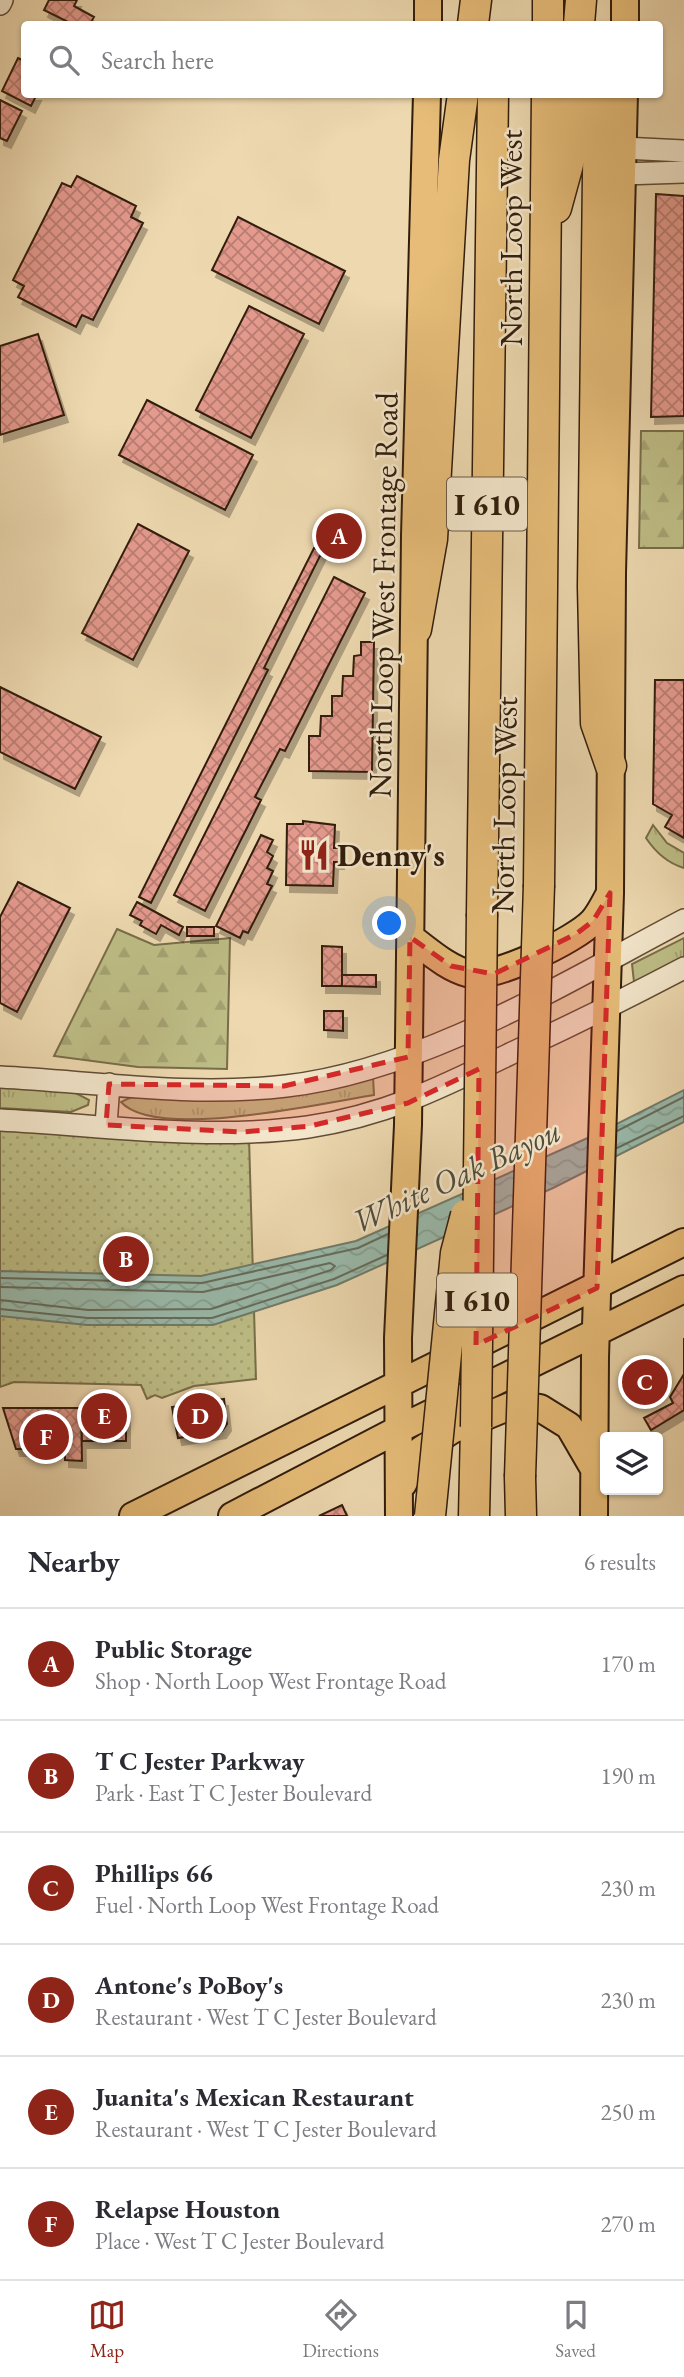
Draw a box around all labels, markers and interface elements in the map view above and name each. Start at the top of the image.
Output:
search box [21,21,663,98]
icon: search [45,41,83,79]
text: Search here [101,43,214,77]
street label: North Loop West [490,129,532,347]
street label: North Loop West Frontage Road [358,391,408,798]
road number: I 610 [447,477,527,530]
pin: A [316,510,362,562]
street label: North Loop West [481,696,527,914]
place label: Denny's [337,834,445,876]
restaurant icon: Denny's [297,838,331,872]
your location [372,906,406,940]
water label: White Oak Bayou [345,1109,567,1243]
pin: B [103,1233,149,1285]
road number: I 610 [437,1274,517,1326]
pin: C [622,1356,668,1408]
pin: E [81,1390,127,1442]
pin: D [177,1390,223,1442]
pin: F [23,1411,69,1463]
map controls [600,1432,663,1495]
button: layers [600,1432,663,1495]
text: Nearby [28,1542,120,1581]
text: 6 results [584,1547,656,1577]
text: Public Storage [95,1632,252,1666]
text: A [43,1649,59,1679]
text: 170 m [600,1649,656,1679]
text: Shop · North Loop West Frontage Road [95,1666,446,1696]
text: T C Jester Parkway [95,1744,304,1778]
text: B [44,1761,58,1791]
text: 190 m [600,1761,656,1791]
text: Park · East T C Jester Boulevard [95,1778,372,1808]
text: Phillips 66 [95,1856,213,1890]
text: C [43,1873,59,1903]
text: 230 m [600,1873,656,1903]
text: Fuel · North Loop West Frontage Road [95,1890,439,1920]
text: Antone's PoBoy's [95,1968,283,2002]
text: D [42,1985,60,2015]
text: 230 m [600,1985,656,2015]
text: Restaurant · West T C Jester Boulevard [95,2002,437,2032]
text: Juanita's Mexican Restaurant [95,2080,414,2114]
text: E [44,2097,58,2127]
text: 250 m [600,2097,656,2127]
text: Restaurant · West T C Jester Boulevard [95,2114,437,2144]
text: Relapse Houston [95,2192,280,2226]
text: F [45,2209,57,2239]
text: 270 m [600,2209,656,2239]
text: Place · West T C Jester Boulevard [95,2226,384,2256]
tab: Map [88,2296,126,2363]
tab: Directions [302,2296,379,2363]
tab: Saved [555,2296,596,2363]

